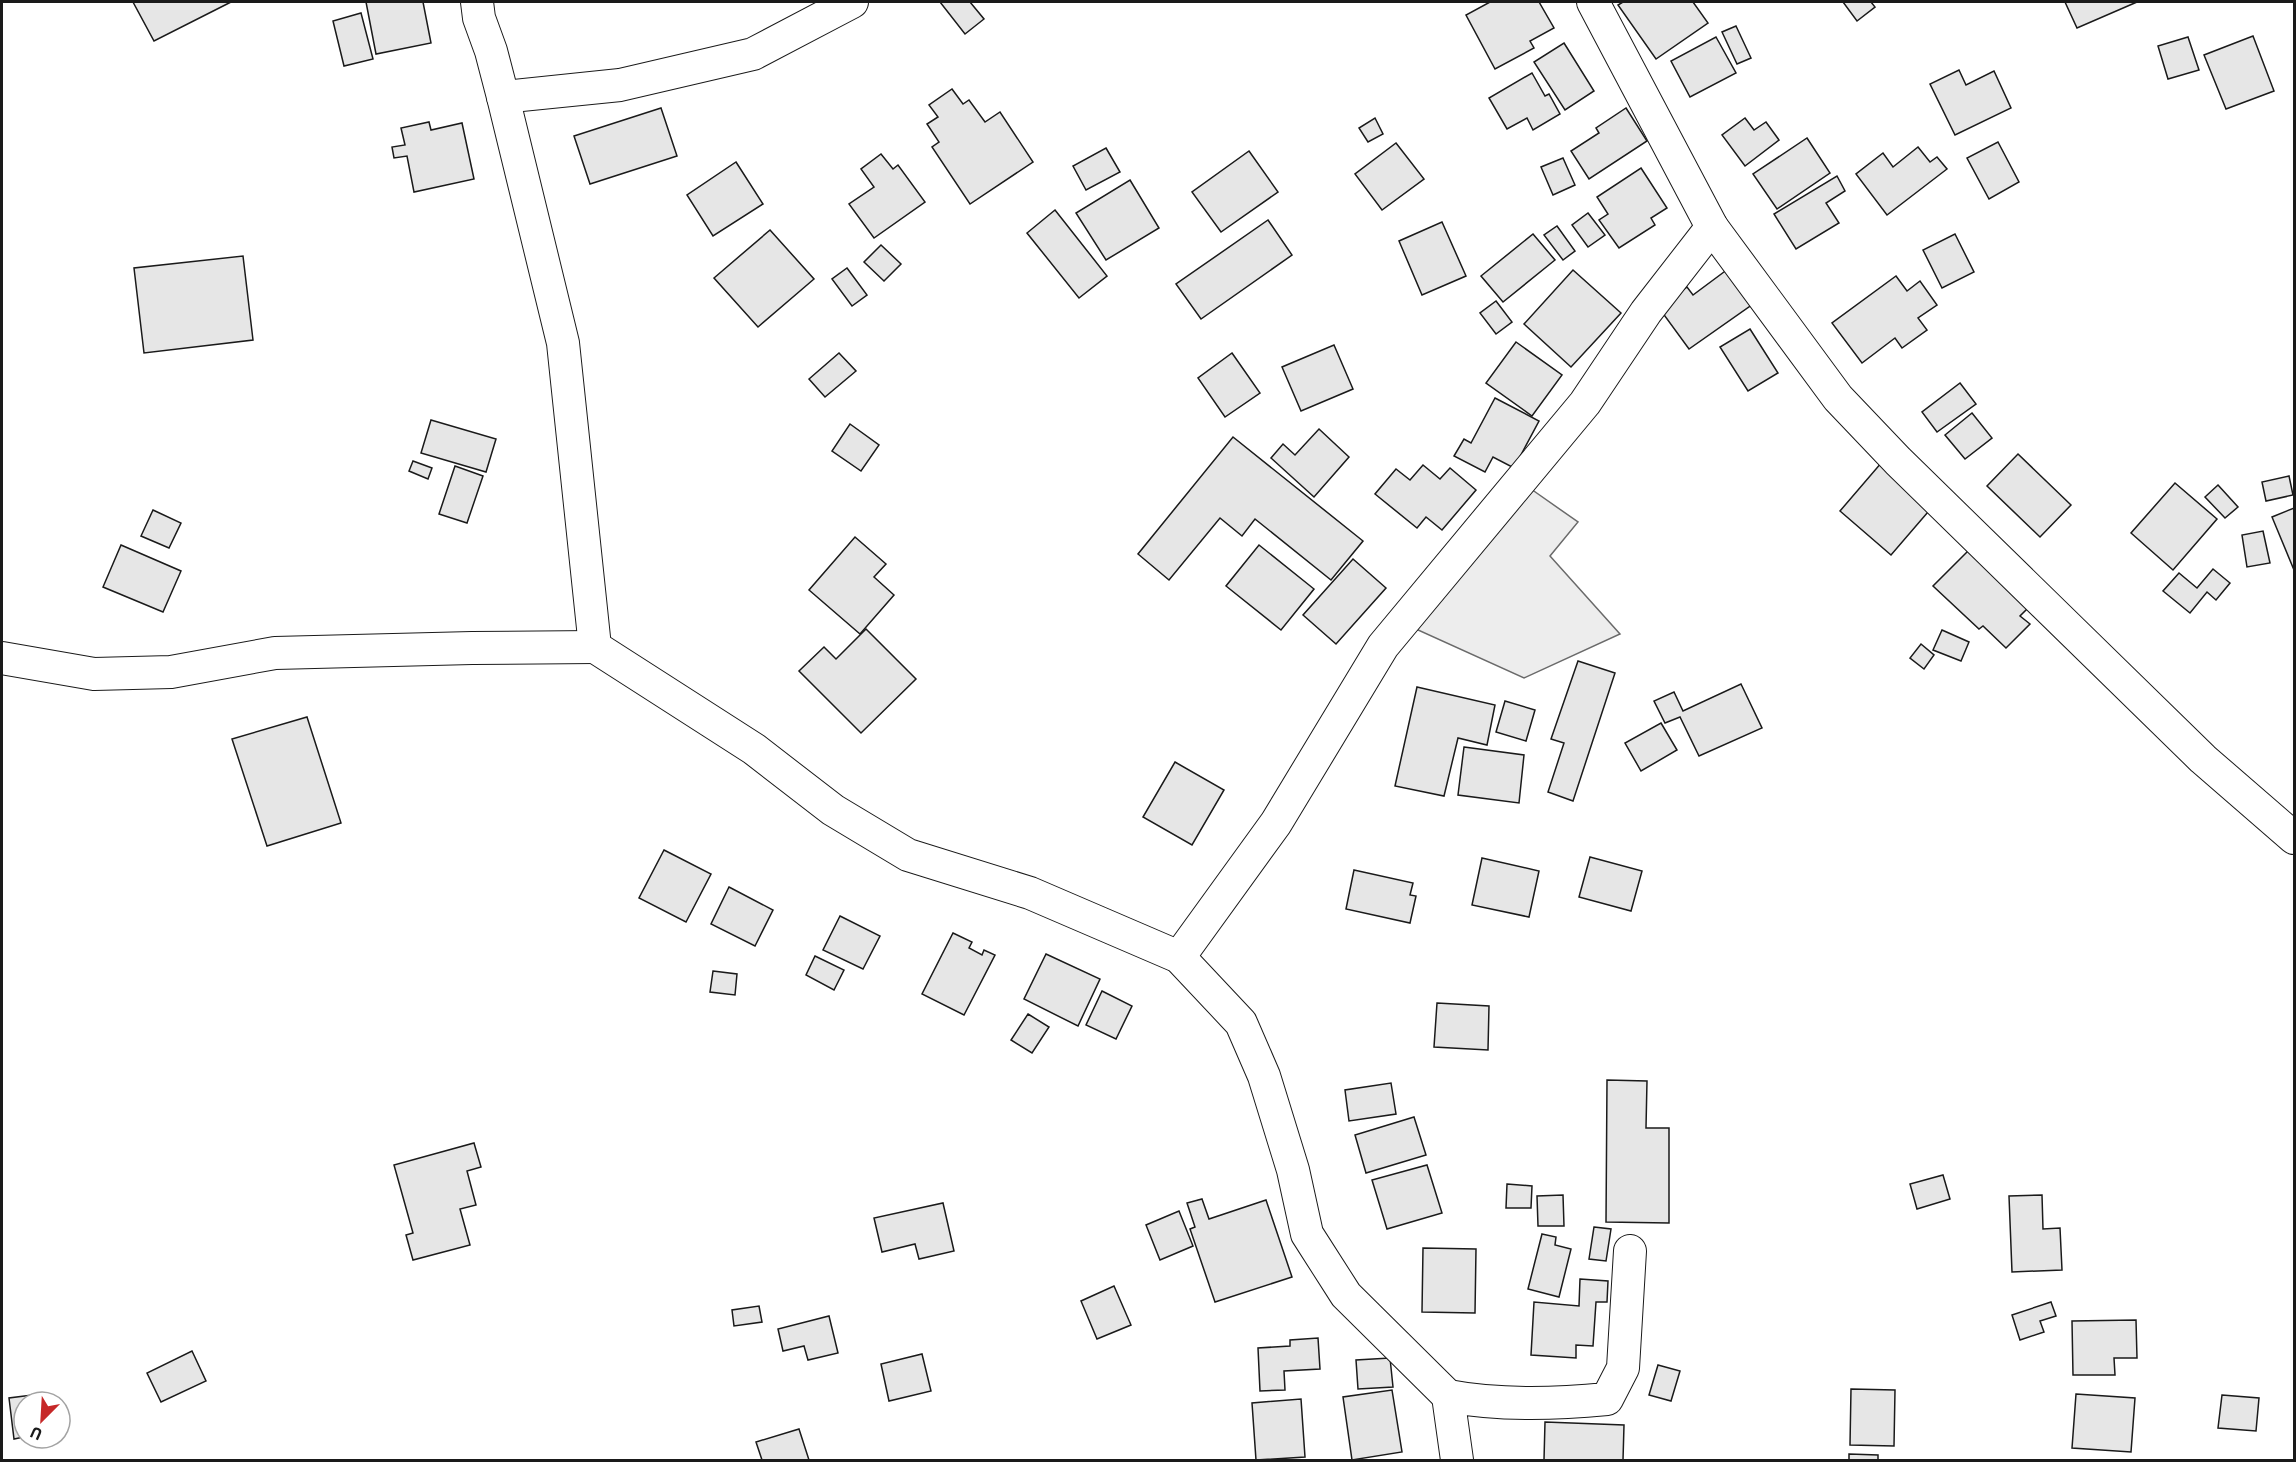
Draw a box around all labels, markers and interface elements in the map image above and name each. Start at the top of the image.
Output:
north arrow [12,1390,72,1450]
text: U [27,1422,45,1445]

